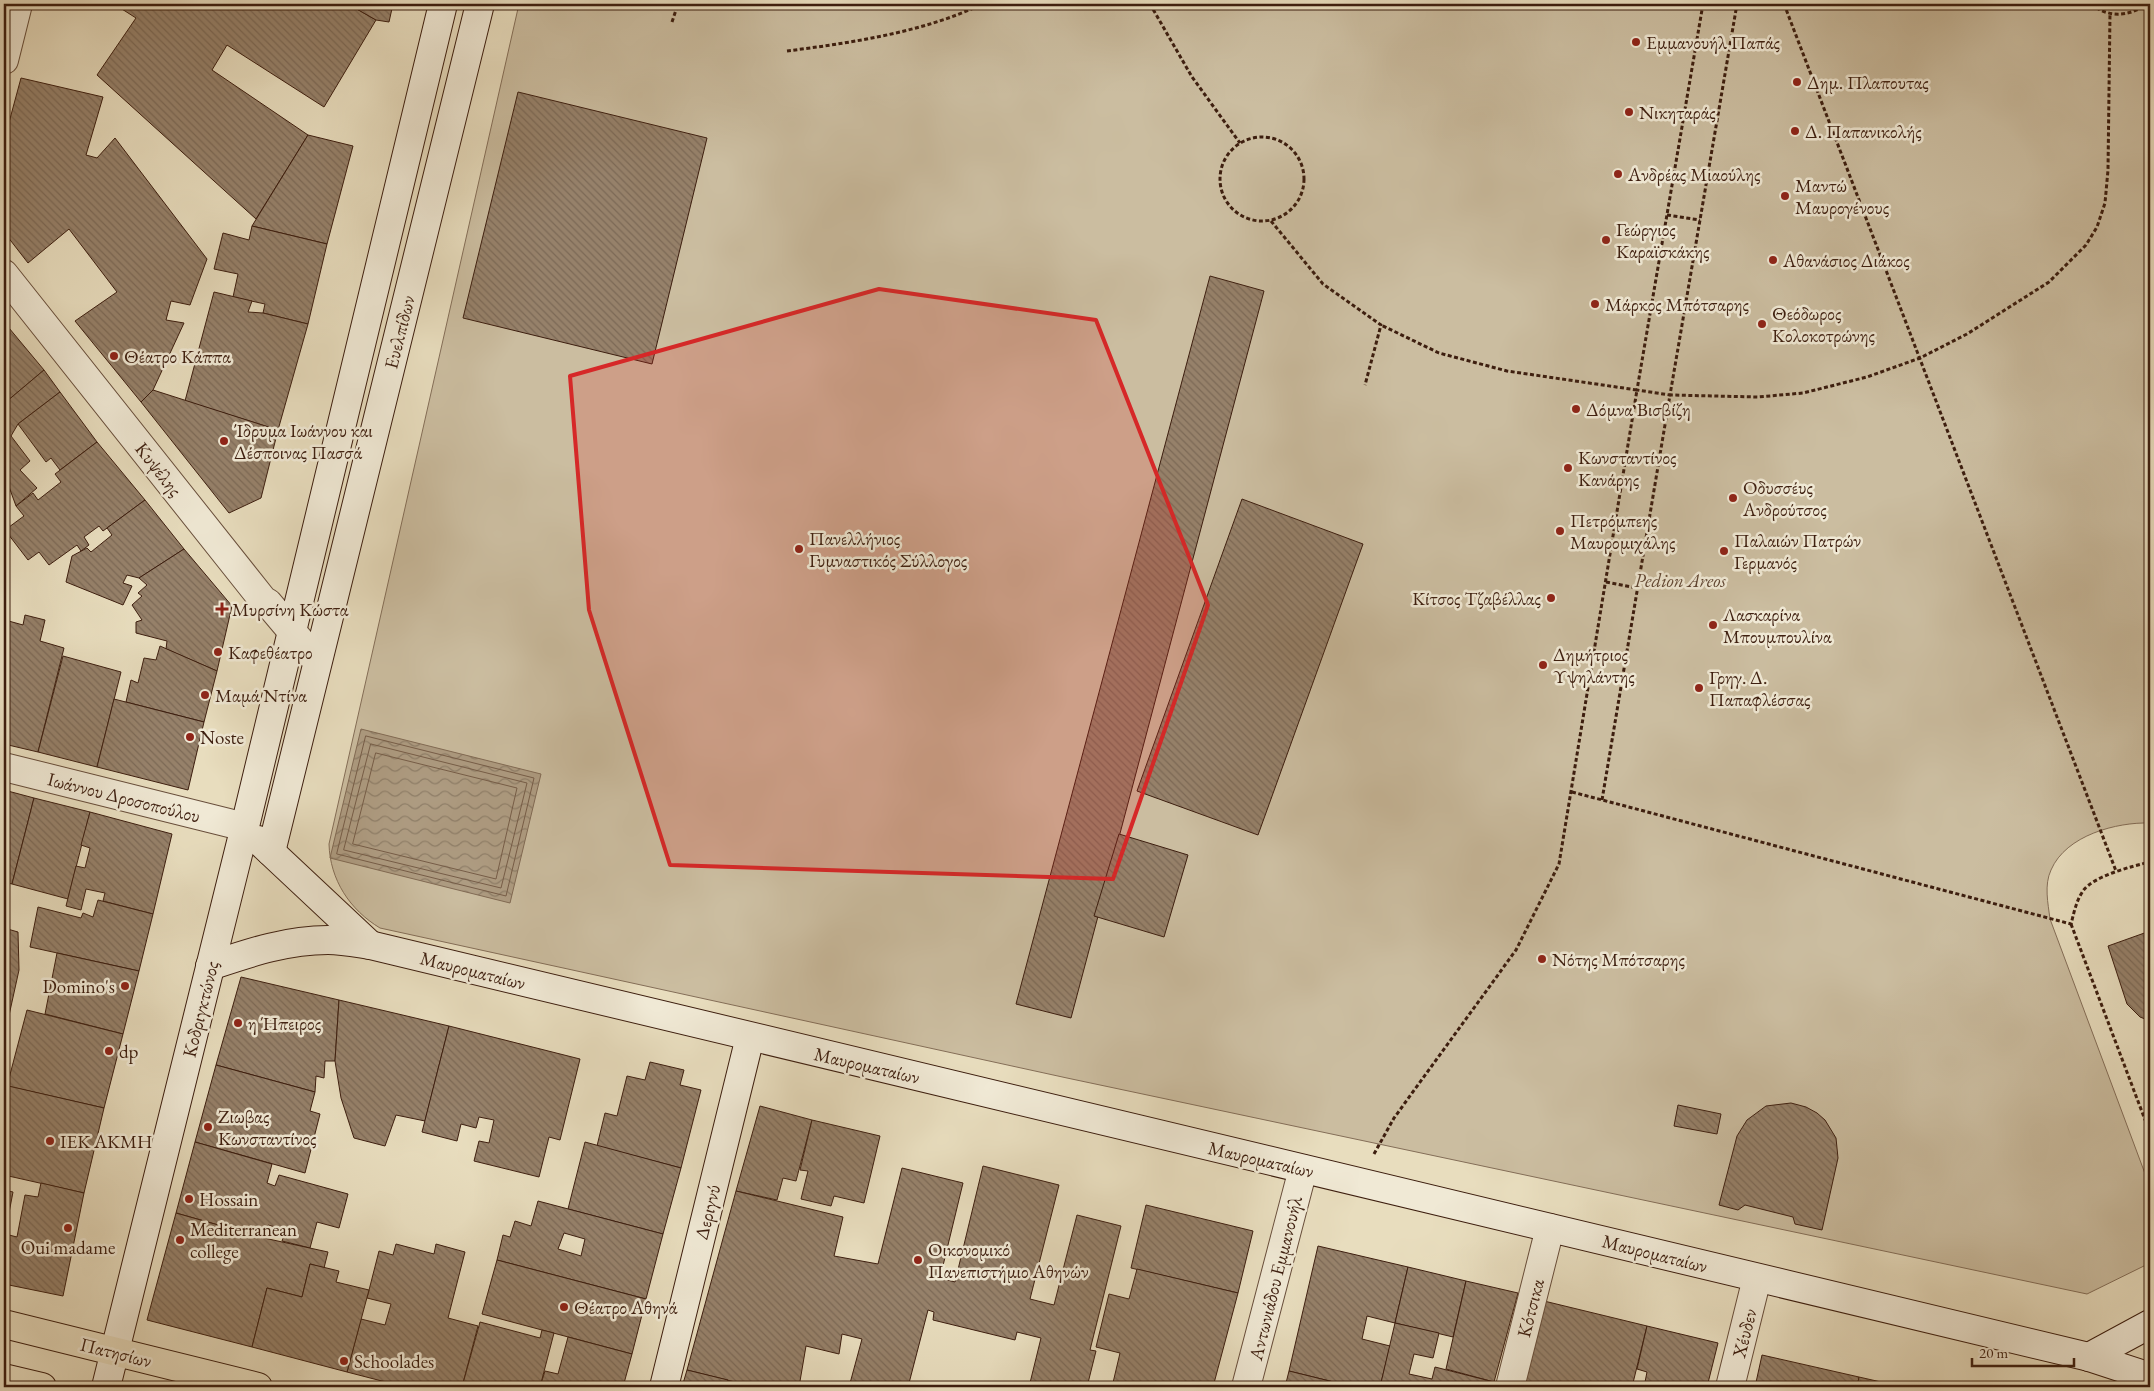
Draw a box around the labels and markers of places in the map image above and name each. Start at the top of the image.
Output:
place label: Εμμανουήλ Παπάς [1646,30,1780,55]
marker: Εμμανουήλ Παπάς [1630,36,1642,48]
place label: Δημ. Πλαπουτας [1807,70,1929,95]
marker: Δημ. Πλαπουτας [1791,76,1803,88]
place label: Νικηταράς [1639,100,1716,125]
marker: Νικηταράς [1623,106,1635,118]
place label: Δ. Παπανικολής [1805,119,1922,144]
marker: Δ. Παπανικολής [1789,125,1801,137]
place label: Ανδρέας Μιαούλης [1627,162,1760,187]
marker: Ανδρέας Μιαούλης [1612,168,1624,180]
place label: Μαντώ Μαυρογένους [1795,173,1889,220]
marker: Μαντώ Μαυρογένους [1779,190,1791,202]
place label: Γεώργιος Καραϊσκάκης [1616,217,1709,264]
marker: Γεώργιος Καραϊσκάκης [1600,234,1612,246]
place label: Αθανάσιος Διάκος [1782,248,1910,273]
marker: Αθανάσιος Διάκος [1767,254,1779,266]
place label: Μάρκος Μπότσαρης [1605,292,1749,317]
marker: Μάρκος Μπότσαρης [1589,298,1601,310]
place label: Θεόδωρος Κολοκοτρώνης [1772,301,1875,348]
marker: Θεόδωρος Κολοκοτρώνης [1756,318,1768,330]
place label: Θέατρο Κάππα [124,344,231,369]
marker: Θέατρο Κάππα [108,350,120,362]
place label: Δόμνα Βισβίζη [1586,397,1691,422]
marker: Δόμνα Βισβίζη [1570,403,1582,415]
place label: Ίδρυμα Ιωάννου και Δέσποινας Πασσά [234,418,373,465]
marker: Ίδρυμα Ιωάννου και Δέσποινας Πασσά [218,435,230,447]
place label: Κωνσταντίνος Κανάρης [1578,445,1677,492]
marker: Κωνσταντίνος Κανάρης [1562,462,1574,474]
place label: Οδυσσέυς Ανδρούτσος [1742,475,1827,522]
marker: Οδυσσέυς Ανδρούτσος [1727,492,1739,504]
place label: Πετρόμπεης Μαυρομιχάλης [1570,508,1676,555]
marker: Πετρόμπεης Μαυρομιχάλης [1554,525,1566,537]
place label: Πανελλήνιος Γυμναστικός Σύλλογος [809,526,967,573]
place label: Παλαιών Πατρών Γερμανός [1734,528,1861,575]
marker: Πανελλήνιος Γυμναστικός Σύλλογος [793,543,805,555]
marker: Παλαιών Πατρών Γερμανός [1718,545,1730,557]
place label: Κίτσος Τζαβέλλας [1412,586,1541,611]
marker: Κίτσος Τζαβέλλας [1545,592,1557,604]
place label: Μυρσίνη Κώστα [232,597,349,622]
place label: Λασκαρίνα Μπουμπουλίνα [1722,602,1832,649]
marker: Μυρσίνη Κώστα [216,603,228,615]
marker: Λασκαρίνα Μπουμπουλίνα [1707,619,1719,631]
place label: Καφεθέατρο [228,640,313,665]
place label: Δημήτριος Υψηλάντης [1553,642,1635,689]
marker: Καφεθέατρο [212,646,224,658]
marker: Δημήτριος Υψηλάντης [1537,659,1549,671]
place label: Γρηγ. Δ. Παπαφλέσσας [1709,665,1811,712]
marker: Γρηγ. Δ. Παπαφλέσσας [1693,682,1705,694]
place label: Μαμά Ντίνα [215,683,307,708]
marker: Μαμά Ντίνα [199,689,211,701]
place label: Noste [200,725,244,750]
marker: Noste [184,731,196,743]
place label: Νότης Μπότσαρης [1552,947,1685,972]
marker: Νότης Μπότσαρης [1536,953,1548,965]
place label: Domino's [42,974,115,999]
marker: Domino's [119,980,131,992]
place label: η Ήπειρος [248,1011,321,1036]
marker: η Ήπειρος [232,1017,244,1029]
place label: dp [119,1039,139,1064]
marker: dp [103,1045,115,1057]
place label: Ζιωβας Κωνσταντίνος [218,1104,317,1151]
marker: Ζιωβας Κωνσταντίνος [202,1121,214,1133]
place label: ΙΕΚ ΑΚΜΗ [60,1129,153,1154]
marker: ΙΕΚ ΑΚΜΗ [44,1135,56,1147]
place label: Hossain [199,1187,258,1212]
marker: Hossain [183,1193,195,1205]
place label: Mediterranean college [190,1217,297,1264]
marker: Oui madame [62,1222,74,1234]
marker: Mediterranean college [174,1234,186,1246]
place label: Oui madame [21,1235,115,1260]
place label: Οικονομικό Πανεπιστήμιο Αθηνών [928,1237,1089,1284]
marker: Οικονομικό Πανεπιστήμιο Αθηνών [912,1254,924,1266]
place label: Θέατρο Αθηνά [574,1295,678,1320]
marker: Θέατρο Αθηνά [558,1301,570,1313]
place label: Schoolades [354,1349,434,1374]
marker: Schoolades [338,1355,350,1367]

